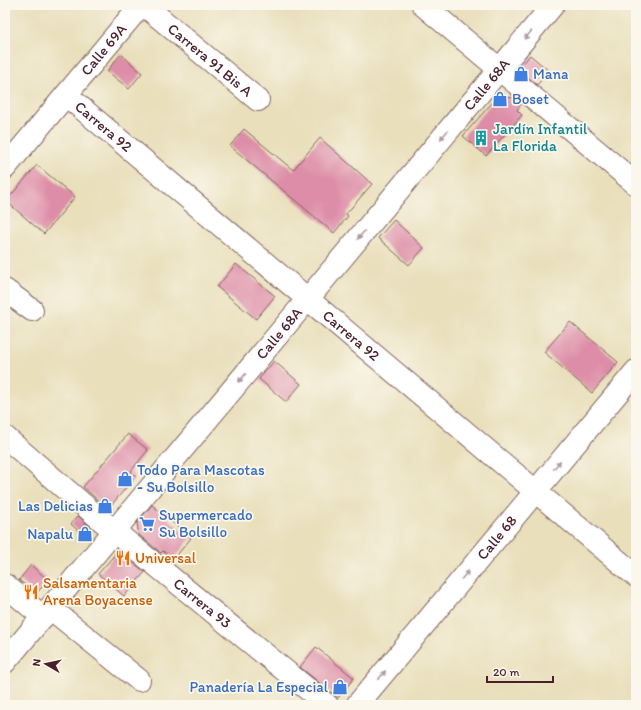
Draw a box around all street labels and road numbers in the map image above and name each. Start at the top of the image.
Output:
street label: Calle 69A [77,20,131,79]
street label: Carrera 91 Bis A [164,20,256,101]
street label: Calle 68A [460,55,514,114]
street label: Carrera 92 [71,97,136,156]
street label: Calle 68A [252,303,306,363]
street label: Carrera 92 [319,306,383,365]
street label: Calle 68 [473,512,521,564]
street label: Carrera 93 [170,574,235,632]

